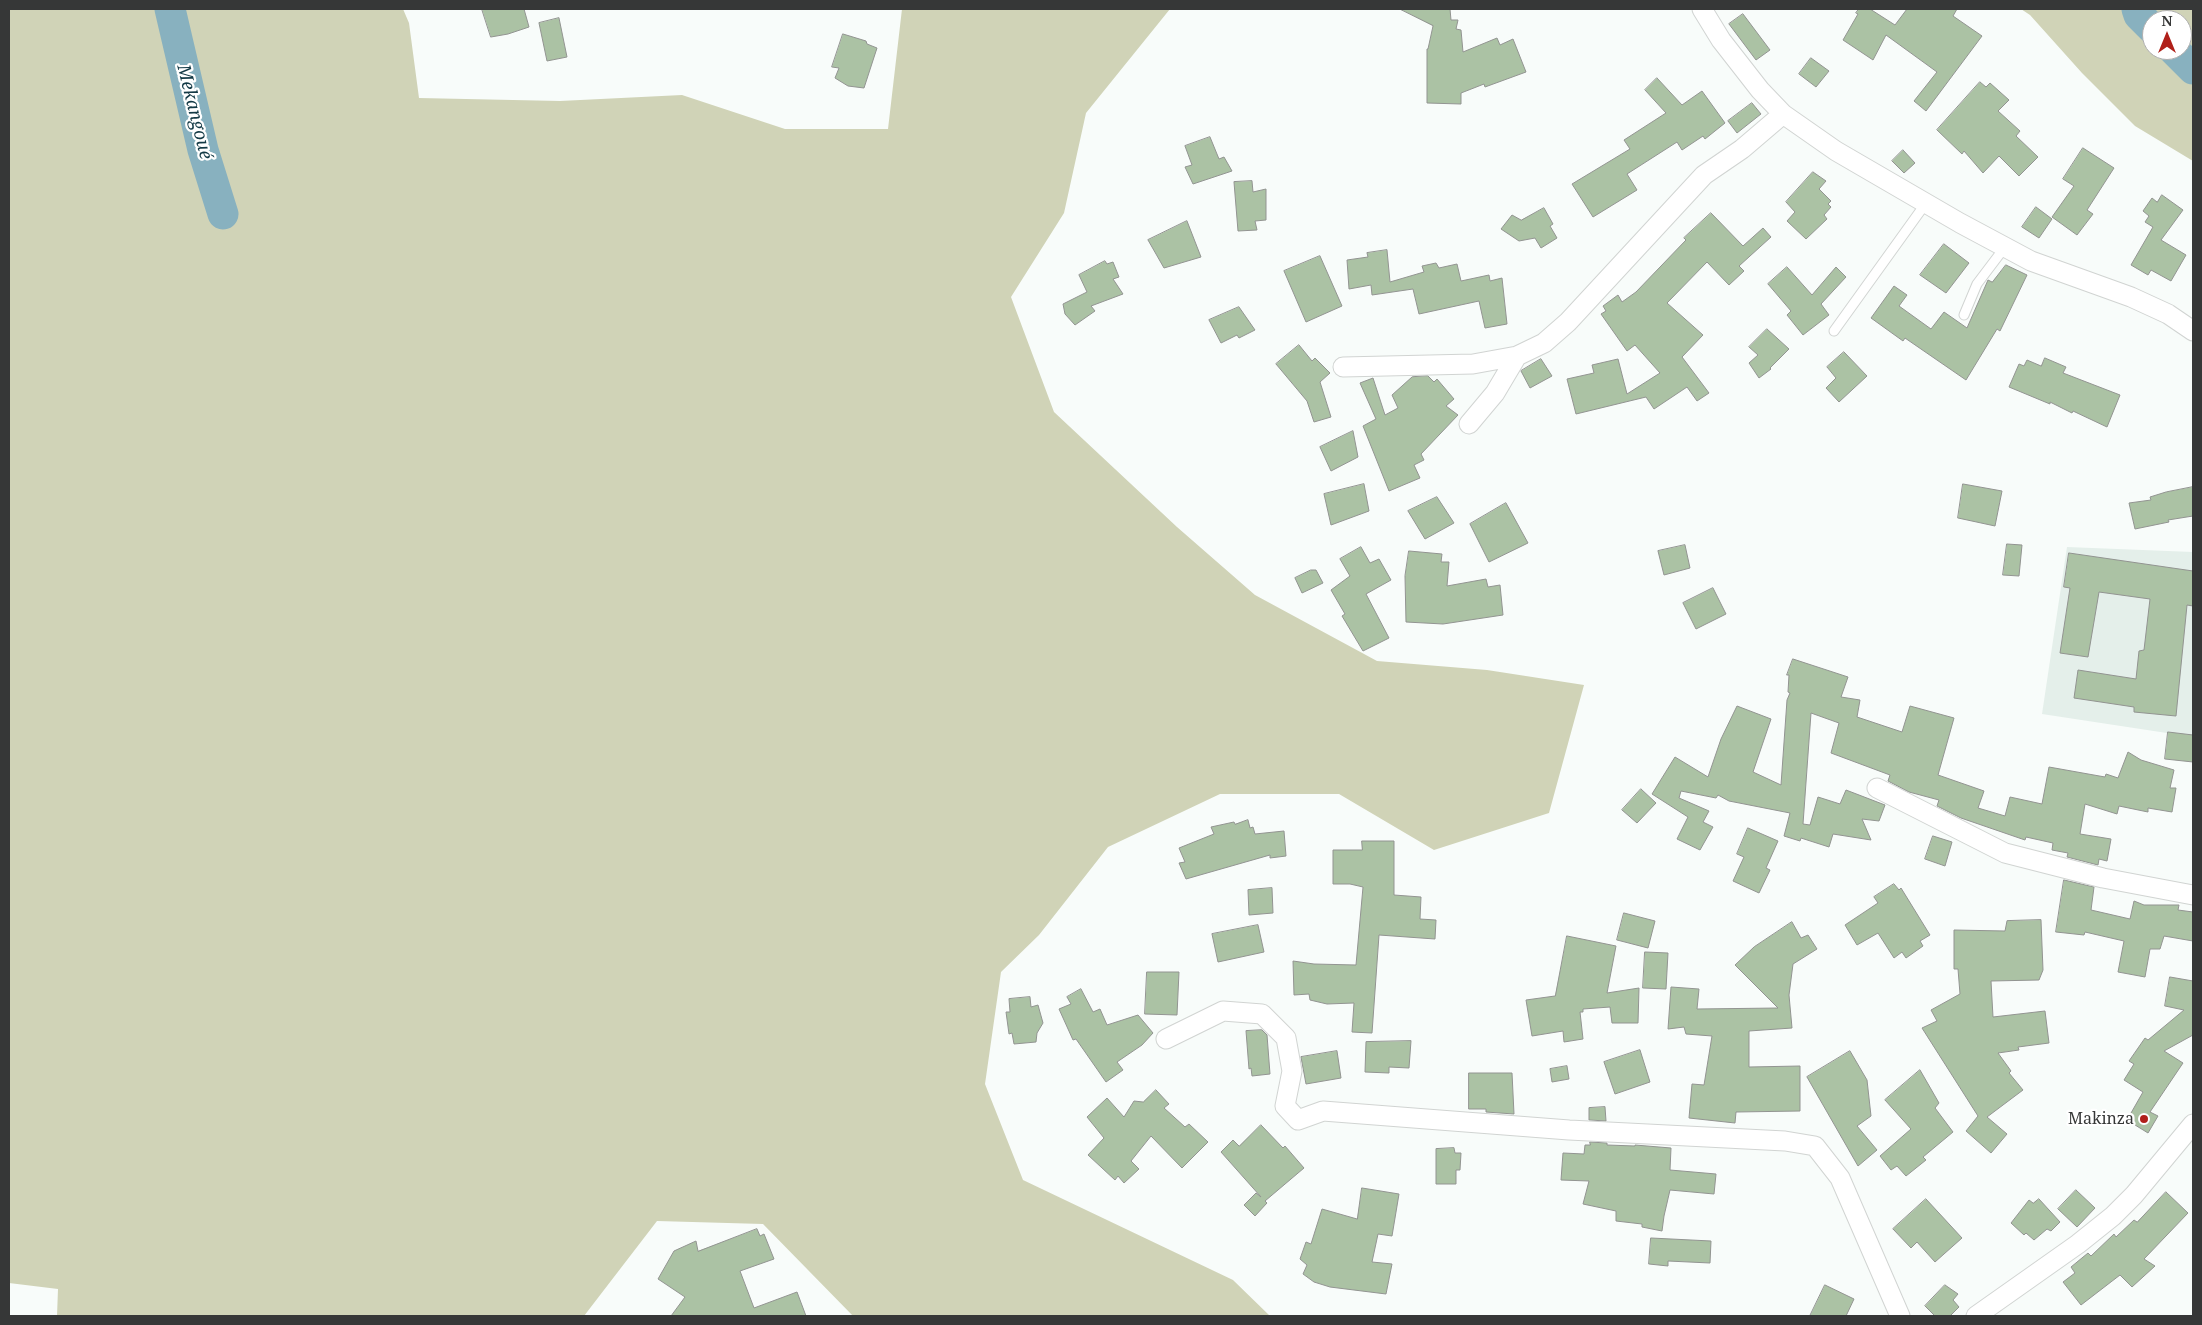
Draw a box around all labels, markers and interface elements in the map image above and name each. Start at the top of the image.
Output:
north arrow [2142,10,2192,60]
text: N [2161,11,2173,30]
water label: Mekangoué [172,62,216,162]
place label: Makinza [2068,1109,2134,1129]
marker: Makinza [2138,1113,2150,1125]

